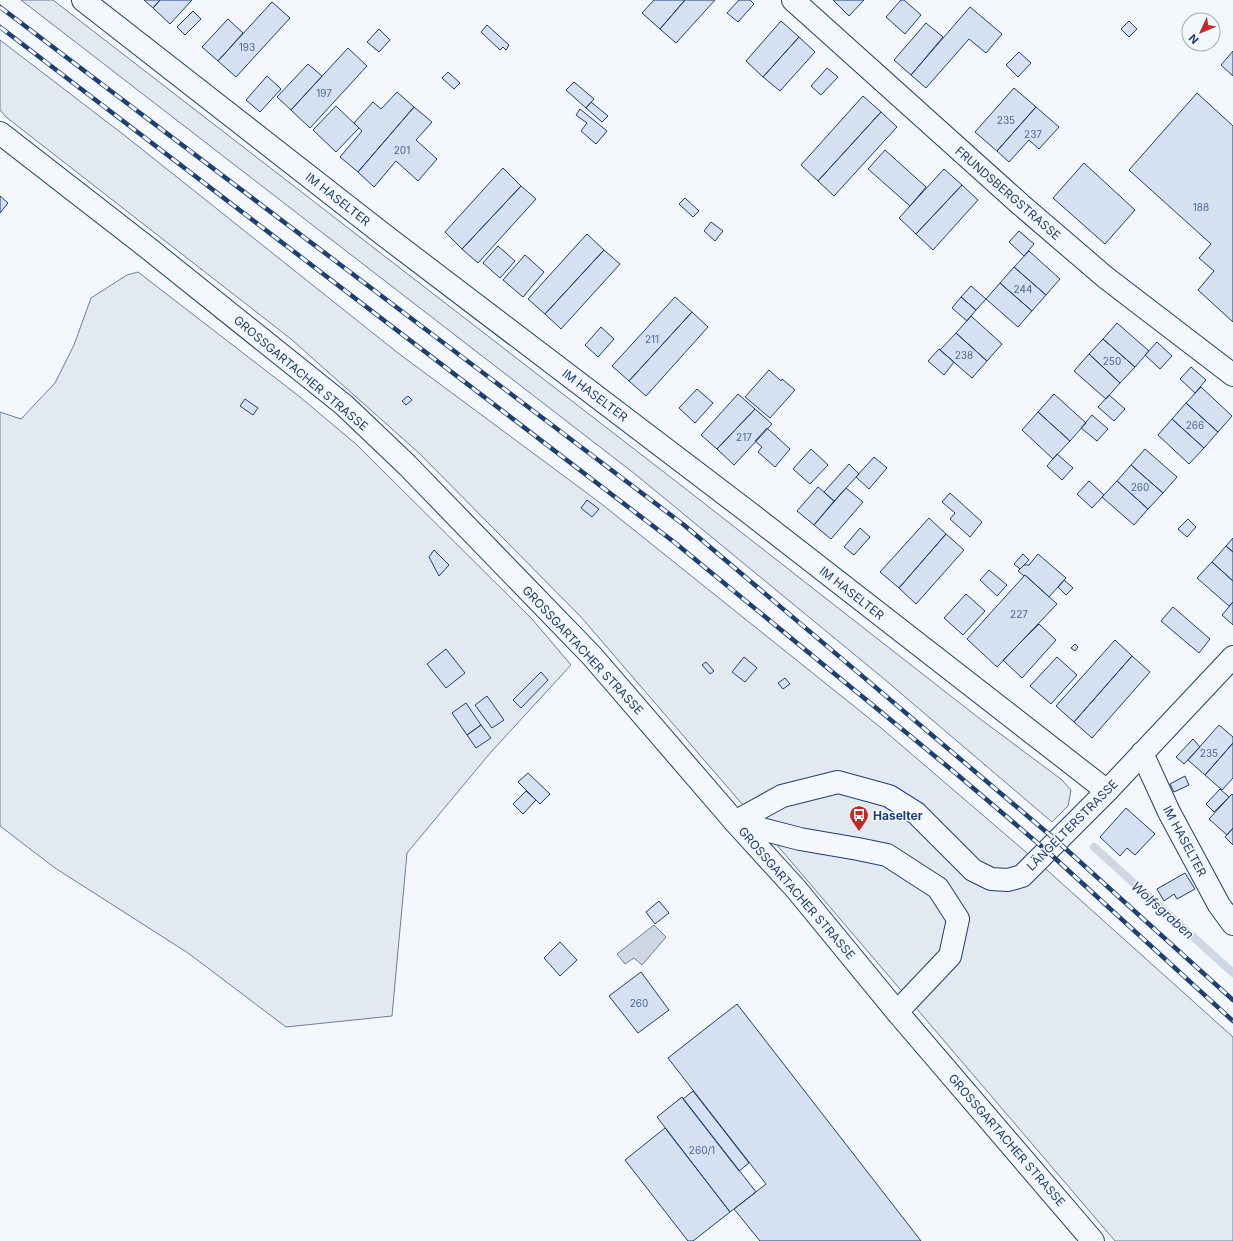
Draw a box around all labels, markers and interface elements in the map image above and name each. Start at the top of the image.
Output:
north arrow [1181,12,1221,52]
text: N [1186,31,1202,47]
house number: 193 [239,41,255,53]
house number: 197 [316,87,332,99]
house number: 235 [997,114,1015,126]
house number: 237 [1024,128,1042,140]
street label: FRUNDSBERGSTRASSE [952,143,1064,243]
house number: 201 [394,144,410,156]
street label: IM HASELTER [303,169,374,229]
house number: 188 [1193,201,1209,213]
house number: 244 [1014,283,1032,295]
street label: GROSSGARTACHER STRASSE [231,312,371,434]
house number: 211 [645,333,659,345]
house number: 238 [955,349,973,361]
house number: 250 [1103,355,1121,367]
street label: IM HASELTER [559,366,631,425]
house number: 266 [1186,419,1204,431]
house number: 217 [736,431,752,443]
house number: 260 [1131,481,1149,493]
street label: IM HASELTER [817,563,888,623]
street label: GROSSGARTACHER STRASSE [519,583,647,717]
house number: 227 [1010,608,1028,620]
house number: 235 [1200,747,1218,759]
street label: LÄNGELTERSTRASSE [1023,776,1121,874]
street label: IM HASELTER [1160,803,1210,879]
bus stop icon: Haselter [848,804,870,832]
place label: Haselter [873,808,923,823]
street label: GROSSGARTACHER STRASSE [735,824,859,962]
water label: Wolfsgraben [1129,878,1198,942]
house number: 260 [630,997,648,1009]
street label: GROSSGARTACHER STRASSE [945,1071,1069,1209]
house number: 260/1 [689,1144,715,1156]

